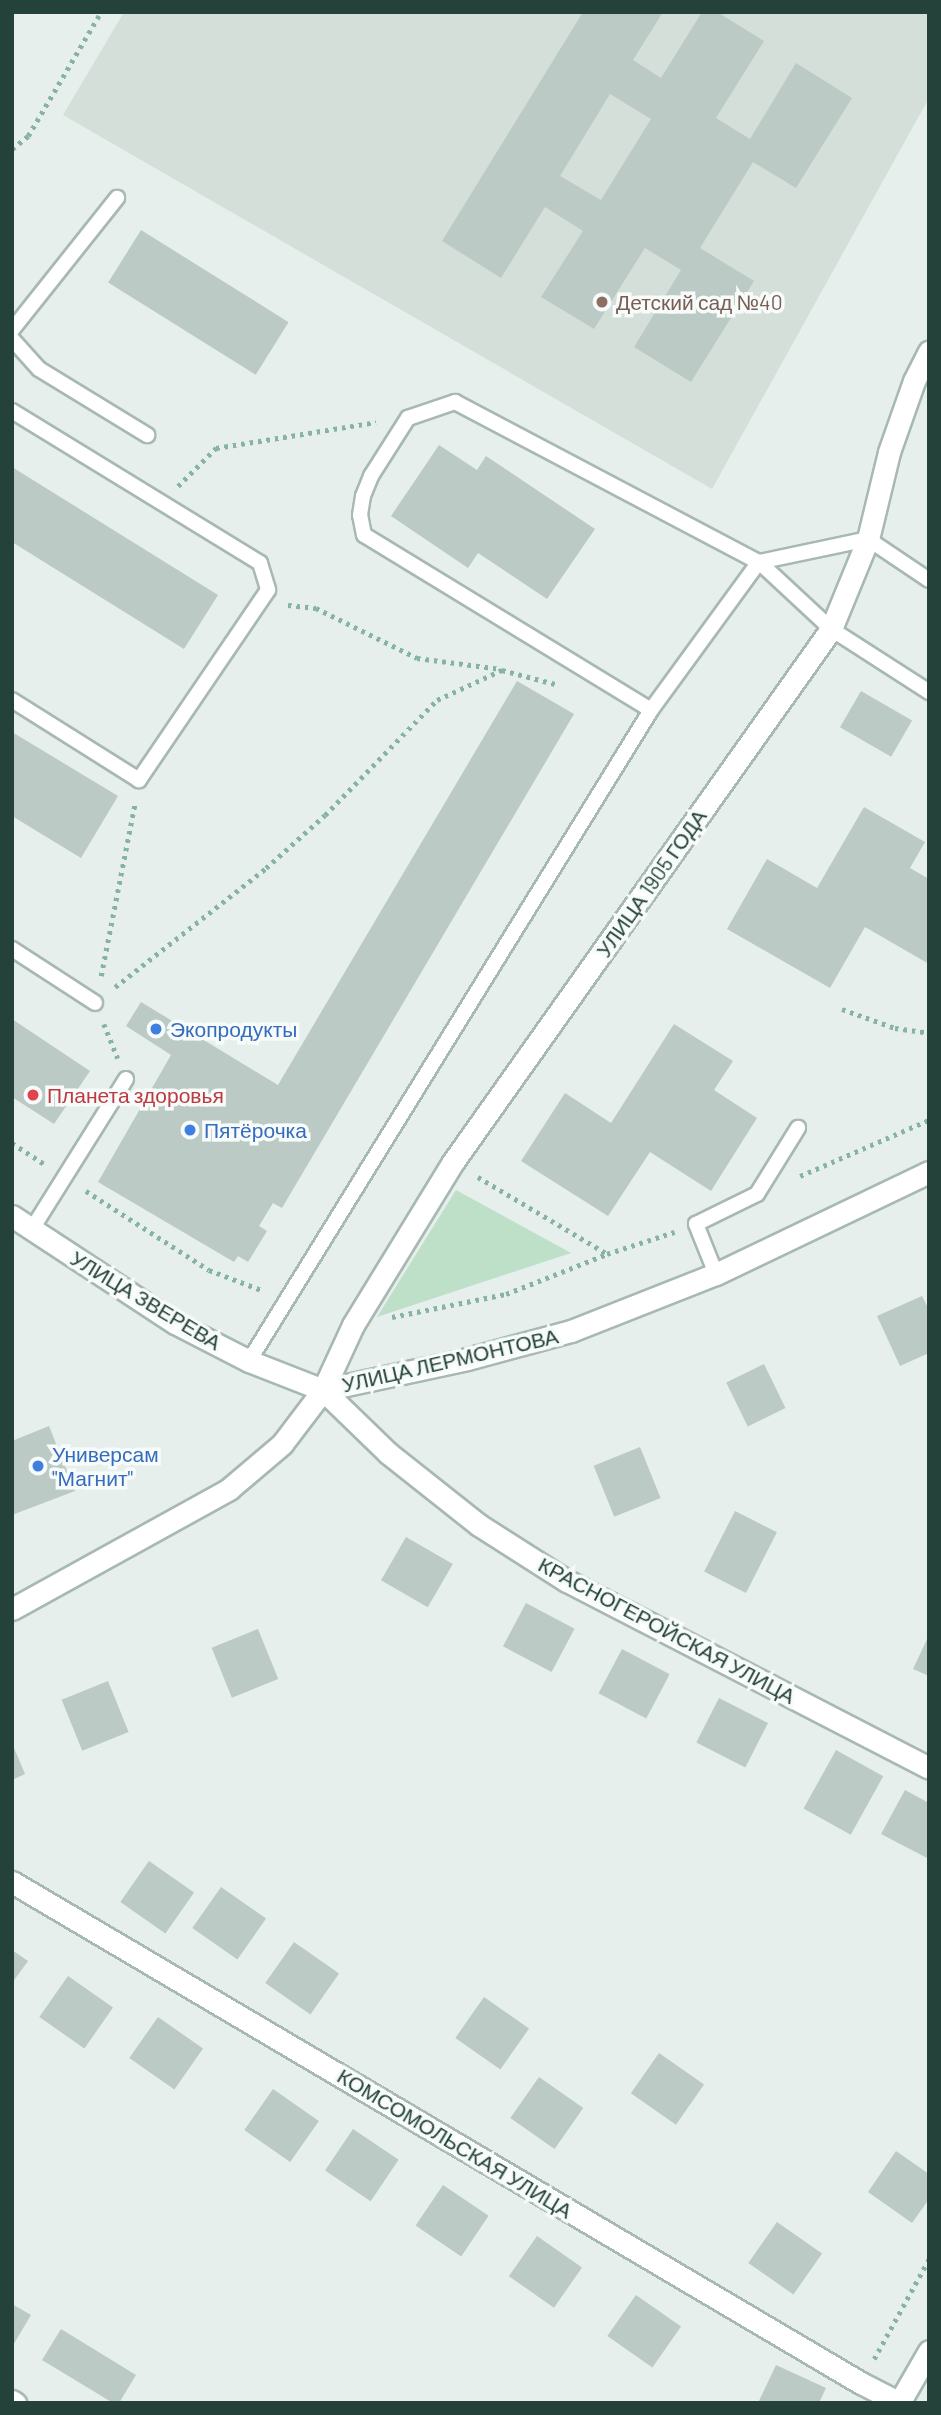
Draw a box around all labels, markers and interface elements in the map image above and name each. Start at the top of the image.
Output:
place label: Детский сад №40 [616,289,783,315]
marker: Детский сад №40 [594,294,610,310]
street label: УЛИЦА 1905 ГОДА [591,804,711,962]
place label: Экопродукты [170,1016,297,1042]
marker: Экопродукты [148,1021,164,1037]
place label: Планета здоровья [47,1082,224,1108]
marker: Планета здоровья [25,1087,41,1103]
place label: Пятёрочка [204,1117,307,1143]
marker: Пятёрочка [182,1122,198,1138]
street label: УЛИЦА ЗВЕРЕВА [66,1245,226,1355]
street label: УЛИЦА ЛЕРМОНТОВА [339,1323,561,1397]
place label: Универсам "Магнит" [52,1441,159,1491]
marker: Универсам "Магнит" [30,1458,46,1474]
street label: КРАСНОГЕРОЙСКАЯ УЛИЦА [534,1551,800,1709]
street label: КОМСОМОЛЬСКАЯ УЛИЦА [333,2063,577,2223]

